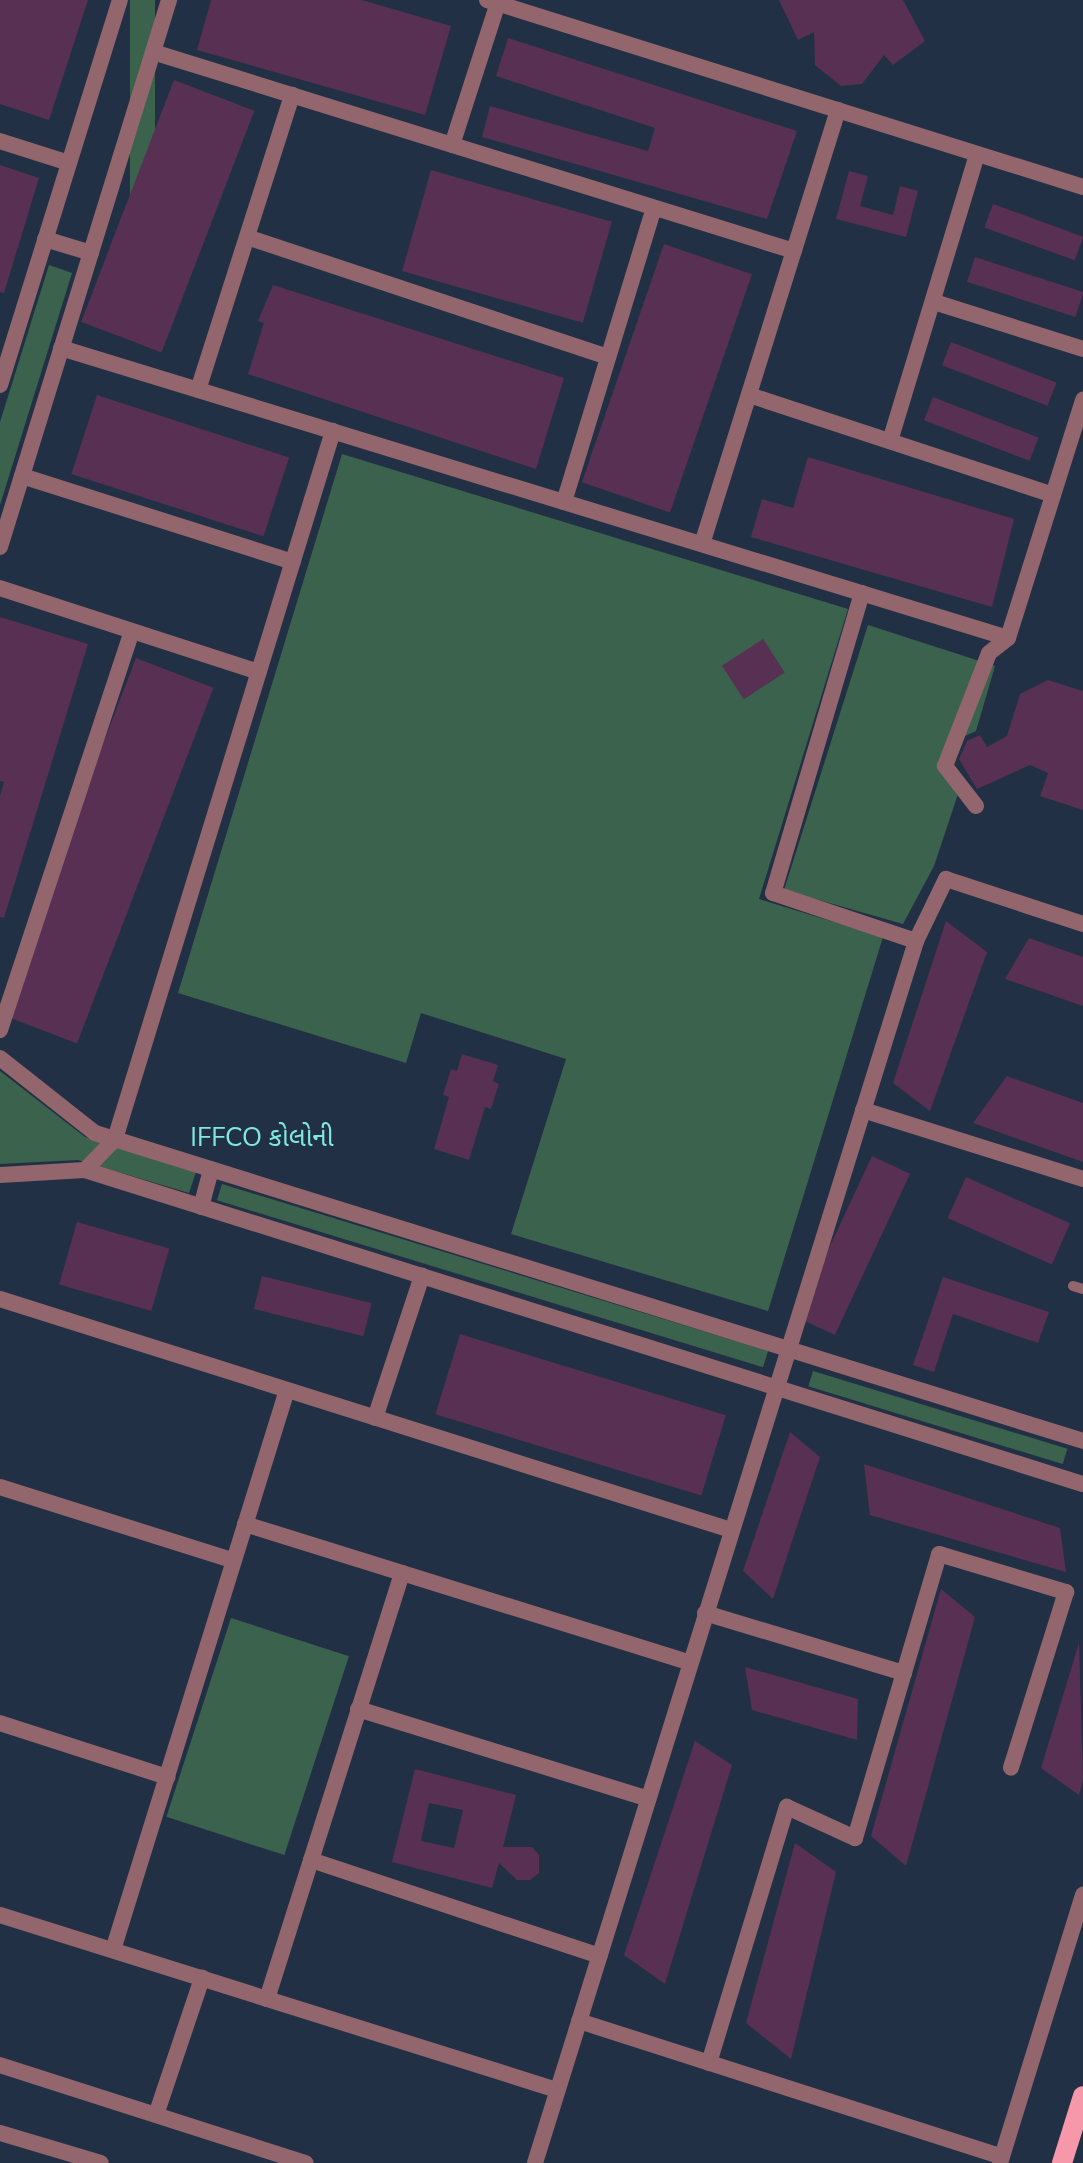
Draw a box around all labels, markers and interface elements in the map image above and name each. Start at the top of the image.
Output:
district label: IFFCO કોલોની [190,1122,334,1154]

